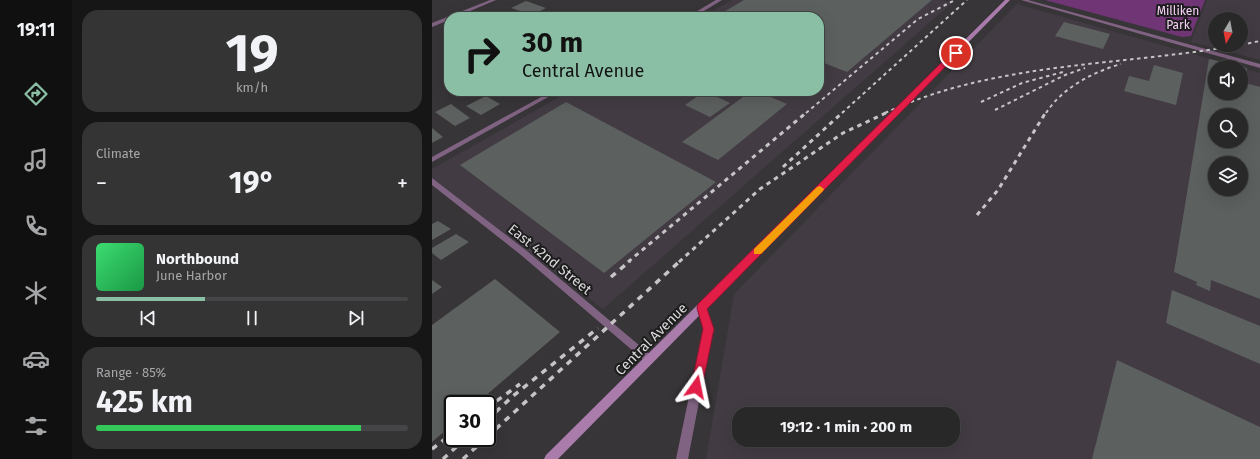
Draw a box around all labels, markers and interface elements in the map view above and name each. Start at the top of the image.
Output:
park label: Milliken Park [1157,4,1199,32]
north arrow [1208,12,1248,52]
map controls [1208,12,1248,196]
text: 19:11 [17,19,55,41]
text: 19 [225,22,279,85]
text: 30 m [522,26,583,59]
icon: right [456,28,508,80]
pin [939,36,973,70]
icon: arrive [945,42,967,64]
text: Central Avenue [522,60,644,82]
button: sound [1208,60,1248,100]
icon: directions [22,80,50,108]
text: km/h [236,80,268,95]
button: search [1208,108,1248,148]
icon: music [22,146,50,174]
text: Climate [96,146,140,161]
button: layers [1208,156,1248,196]
text: 19° [229,165,275,201]
text: − [96,170,107,197]
text: + [397,170,408,197]
icon: phone [22,212,50,240]
street label: East 42nd Street [505,221,596,299]
text: Northbound [156,250,239,268]
text: June Harbor [156,268,227,283]
icon: climate [22,279,50,307]
street label: Central Avenue [612,300,691,379]
icon: previous [137,307,159,329]
icon: pause [241,307,263,329]
icon: next [345,307,367,329]
icon: car [22,345,50,373]
text: Range · 85% [96,365,166,380]
position arrow [675,366,717,408]
text: 425 km [96,384,193,420]
speed limit sign: 30 [444,395,496,447]
icon: filters [22,412,50,440]
text: 19:12 · 1 min · 200 m [780,418,912,436]

